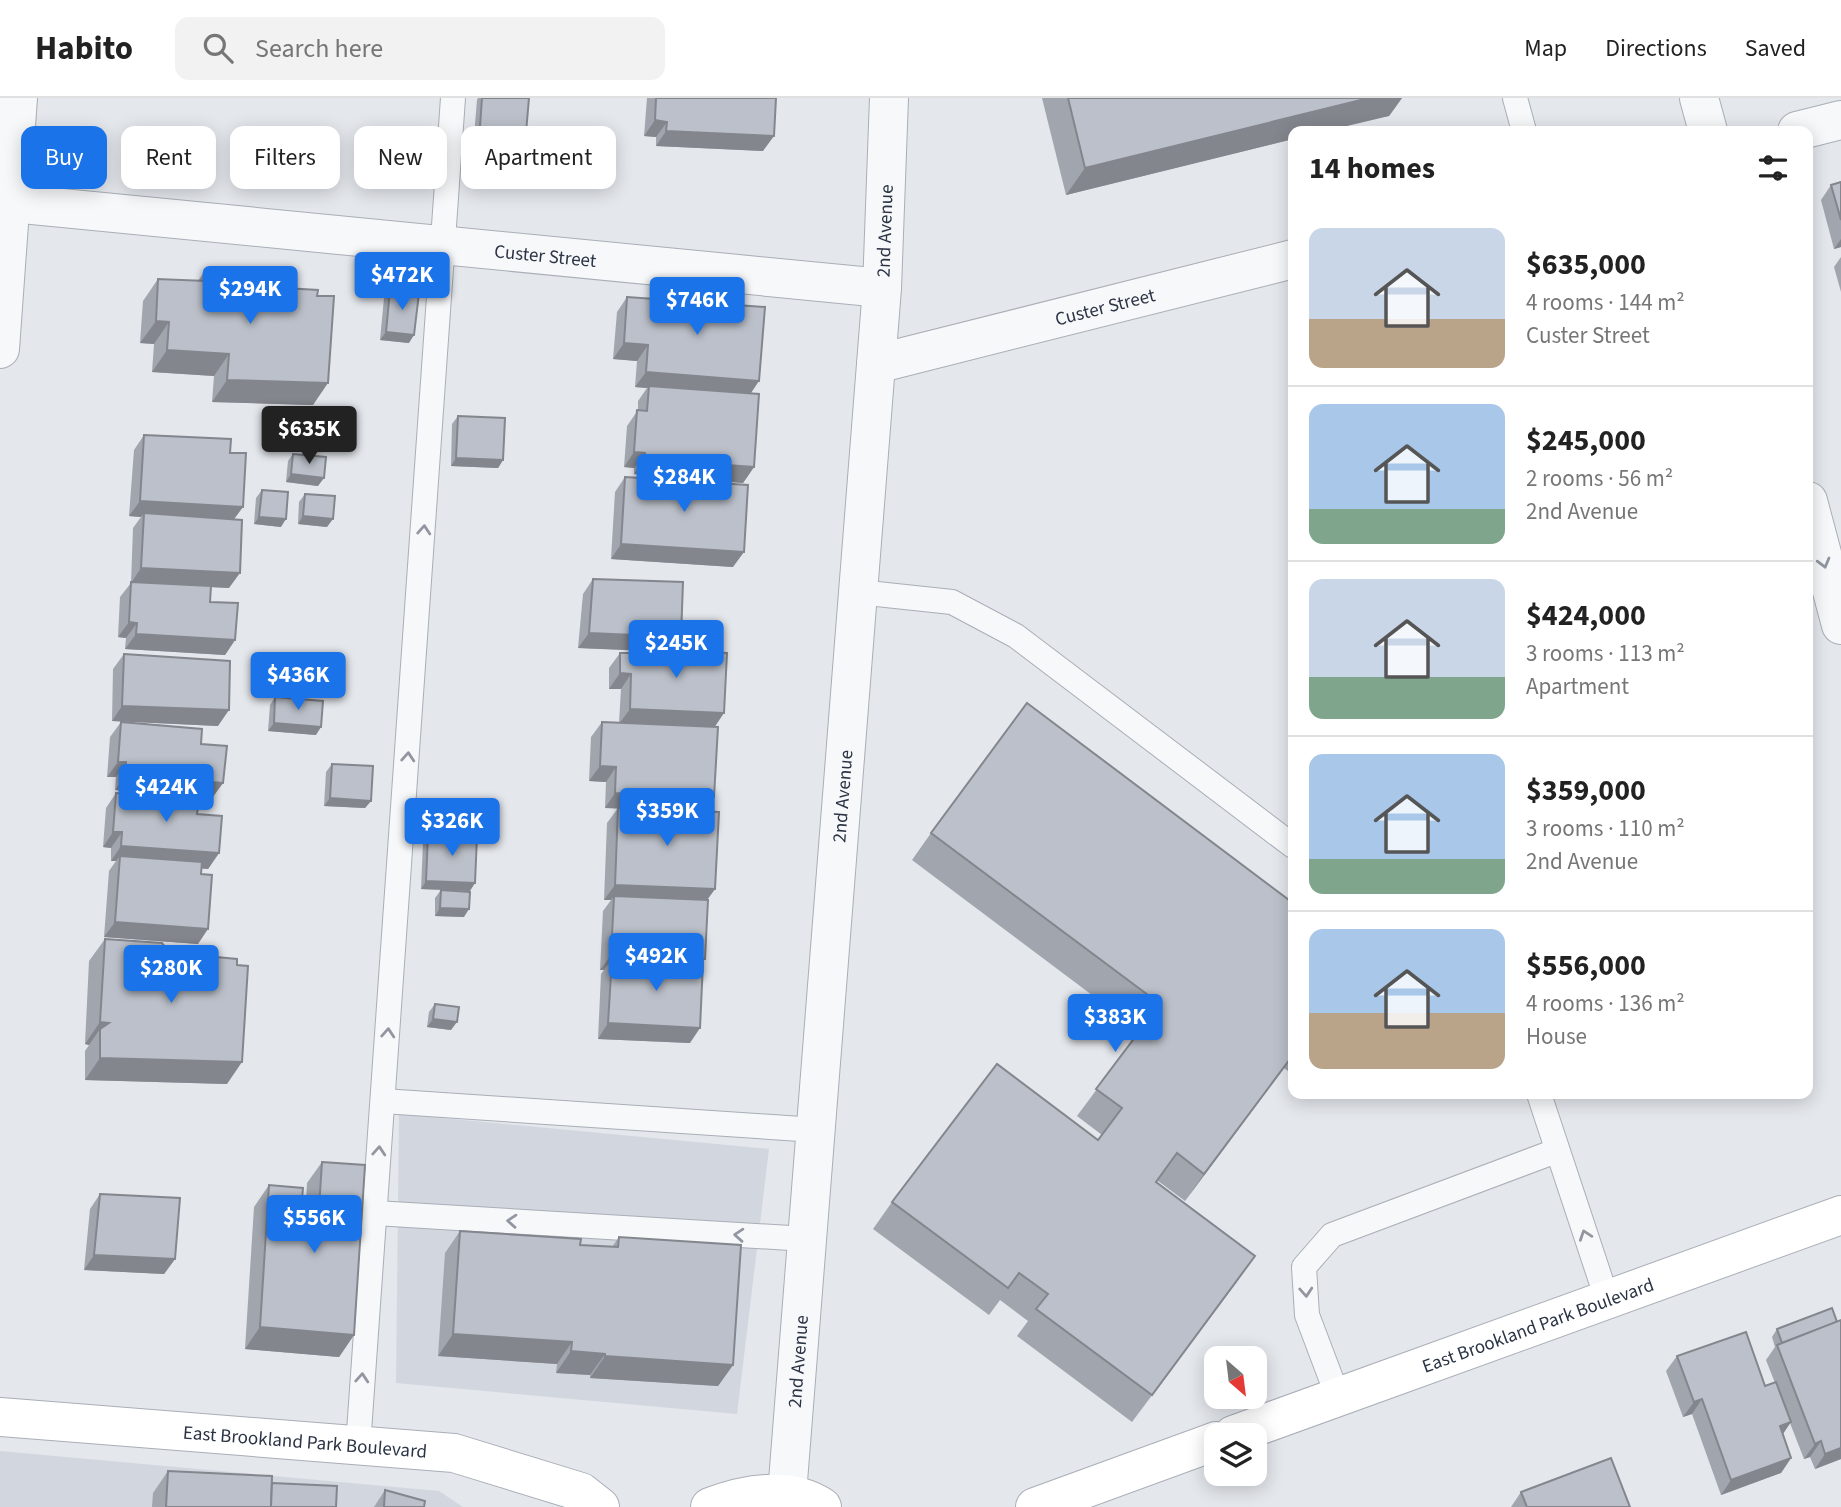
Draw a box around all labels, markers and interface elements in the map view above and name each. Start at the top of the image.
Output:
search box [175,17,665,80]
text: Habito [35,25,133,72]
icon: search [199,29,237,67]
text: Search here [255,30,383,67]
text: Map [1524,31,1567,66]
text: Directions [1605,31,1707,66]
text: Saved [1745,31,1806,66]
chip: Buy [21,126,107,189]
chip: Rent [121,126,216,189]
chip: Filters [230,126,340,189]
chip: New [354,126,447,189]
chip: Apartment [461,126,616,189]
text: 14 homes [1309,147,1435,190]
icon: filters [1754,149,1792,187]
street label: 2nd Avenue [870,184,901,278]
street label: Custer Street [493,238,598,275]
text: $635,000 [1526,243,1646,286]
pin: $472K [353,252,451,312]
icon: home [1365,256,1449,340]
text: $472K [371,258,433,291]
pin: $294K [201,266,299,326]
text: $294K [219,272,281,305]
pin: $746K [648,278,746,337]
street label: Custer Street [1052,282,1159,333]
text: $746K [666,283,728,316]
text: 4 rooms · 144 m² [1526,286,1685,319]
text: Custer Street [1526,319,1650,352]
pin: $635K [260,406,358,466]
text: $635K [278,412,340,445]
text: $245,000 [1526,419,1646,462]
icon: home [1365,432,1449,516]
pin: $284K [635,454,733,514]
text: $284K [653,460,715,493]
text: 2 rooms · 56 m² [1526,462,1673,495]
text: 2nd Avenue [1526,495,1638,528]
one-way arrow [416,525,431,536]
one-way arrow [1816,557,1831,569]
text: $424,000 [1526,594,1646,637]
icon: home [1365,607,1449,691]
pin: $245K [627,620,725,680]
text: $245K [645,626,707,659]
text: 3 rooms · 113 m² [1526,637,1685,670]
pin: $436K [249,652,347,712]
text: $436K [267,658,329,691]
text: Apartment [1526,670,1629,703]
street label: 2nd Avenue [826,749,861,844]
one-way arrow [400,752,415,763]
pin: $424K [117,764,215,824]
text: $359,000 [1526,769,1646,812]
text: $424K [135,770,197,803]
icon: home [1365,782,1449,866]
pin: $359K [618,788,716,848]
text: $359K [636,794,698,827]
pin: $326K [403,798,501,858]
text: $326K [421,804,483,837]
text: 3 rooms · 110 m² [1526,812,1685,845]
text: 2nd Avenue [1526,845,1638,878]
pin: $492K [607,934,705,993]
text: $492K [625,939,687,972]
text: $556,000 [1526,944,1646,987]
pin: $280K [122,946,220,1005]
text: $280K [140,951,202,984]
icon: home [1365,957,1449,1041]
text: 4 rooms · 136 m² [1526,987,1685,1020]
pin: $383K [1066,995,1164,1054]
text: $383K [1084,1000,1146,1033]
text: House [1526,1020,1587,1053]
one-way arrow [380,1027,395,1038]
one-way arrow [371,1145,386,1156]
pin: $556K [265,1196,363,1255]
text: $556K [283,1201,345,1234]
one-way arrow [506,1214,517,1229]
one-way arrow [733,1228,744,1243]
one-way arrow [1579,1229,1593,1242]
street label: East Brookland Park Boulevard [1418,1272,1658,1381]
one-way arrow [1298,1287,1313,1298]
street label: 2nd Avenue [782,1314,816,1409]
north arrow [1204,1346,1267,1409]
map controls [1204,1346,1267,1486]
one-way arrow [355,1372,370,1383]
street label: East Brookland Park Boulevard [182,1420,428,1466]
button: layers [1204,1423,1267,1486]

